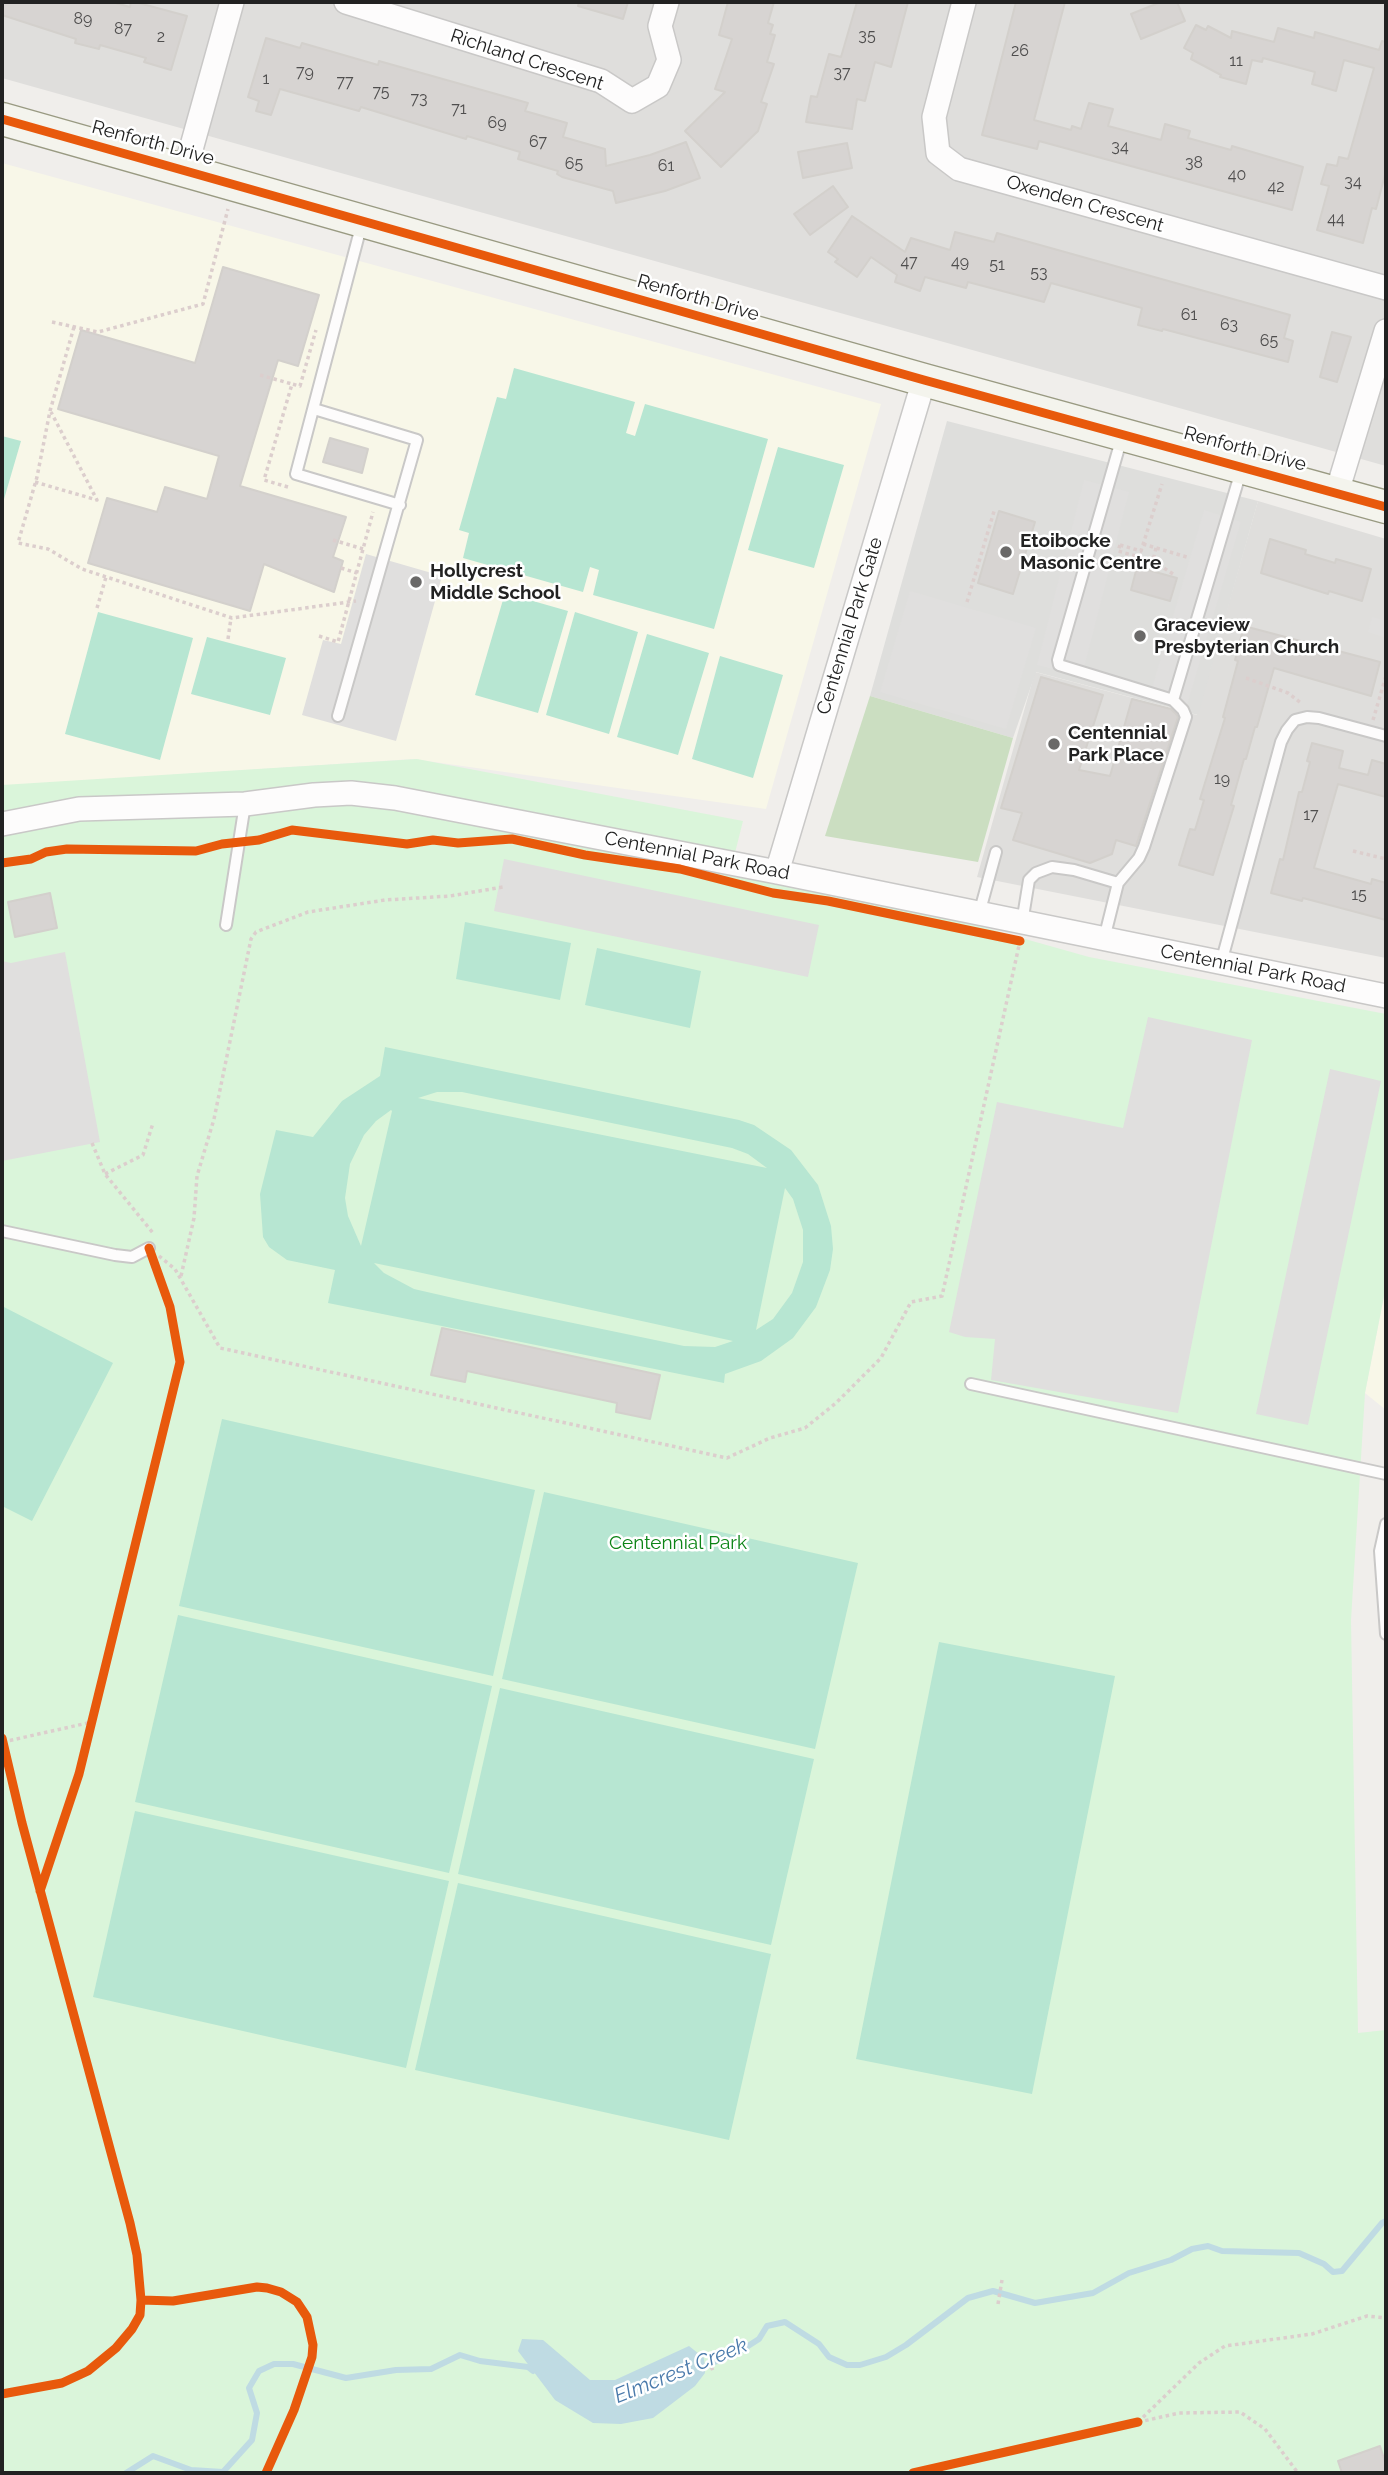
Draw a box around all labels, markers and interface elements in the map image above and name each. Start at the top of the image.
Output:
house number: 89 [74,9,92,29]
house number: 87 [114,19,132,39]
street label: Richland Crescent [447,24,607,96]
house number: 35 [858,26,876,46]
house number: 2 [157,27,165,47]
house number: 26 [1011,41,1029,61]
house number: 11 [1229,51,1243,71]
house number: 79 [296,62,314,82]
house number: 37 [833,63,851,83]
house number: 1 [263,69,269,89]
house number: 77 [336,72,354,92]
house number: 75 [372,82,390,102]
house number: 73 [410,89,428,109]
house number: 71 [451,99,467,119]
house number: 69 [487,113,507,133]
street label: Renforth Drive [89,116,217,170]
house number: 67 [529,132,547,152]
house number: 34 [1111,137,1129,157]
house number: 38 [1185,153,1203,173]
house number: 65 [565,154,583,174]
house number: 61 [658,156,674,176]
house number: 40 [1228,165,1246,185]
street label: Oxenden Crescent [1004,171,1166,237]
house number: 34 [1344,172,1362,192]
house number: 42 [1267,177,1285,197]
house number: 44 [1327,209,1345,229]
house number: 47 [900,252,918,272]
house number: 49 [951,252,969,272]
house number: 51 [989,255,1005,275]
house number: 53 [1030,263,1048,283]
street label: Renforth Drive [634,270,762,326]
house number: 61 [1181,305,1197,325]
house number: 63 [1220,315,1238,335]
house number: 65 [1260,331,1278,351]
street label: Renforth Drive [1181,422,1309,476]
place label: Etoibocke Masonic Centre [1020,530,1161,574]
street label: Centennial Park Gate [812,535,888,717]
marker: Etoibocke Masonic Centre [998,544,1014,560]
place label: Hollycrest Middle School [430,560,561,604]
marker: Hollycrest Middle School [408,574,424,590]
place label: Graceview Presbyterian Church [1154,614,1339,658]
marker: Graceview Presbyterian Church [1132,628,1148,644]
place label: Centennial Park Place [1068,722,1167,766]
marker: Centennial Park Place [1046,736,1062,752]
house number: 19 [1214,769,1230,789]
house number: 17 [1303,805,1319,825]
street label: Centennial Park Road [602,827,792,885]
house number: 15 [1351,885,1367,905]
street label: Centennial Park Road [1158,940,1348,998]
park label: Centennial Park [609,1532,747,1554]
water label: Elmcrest Creek [611,2333,751,2409]

